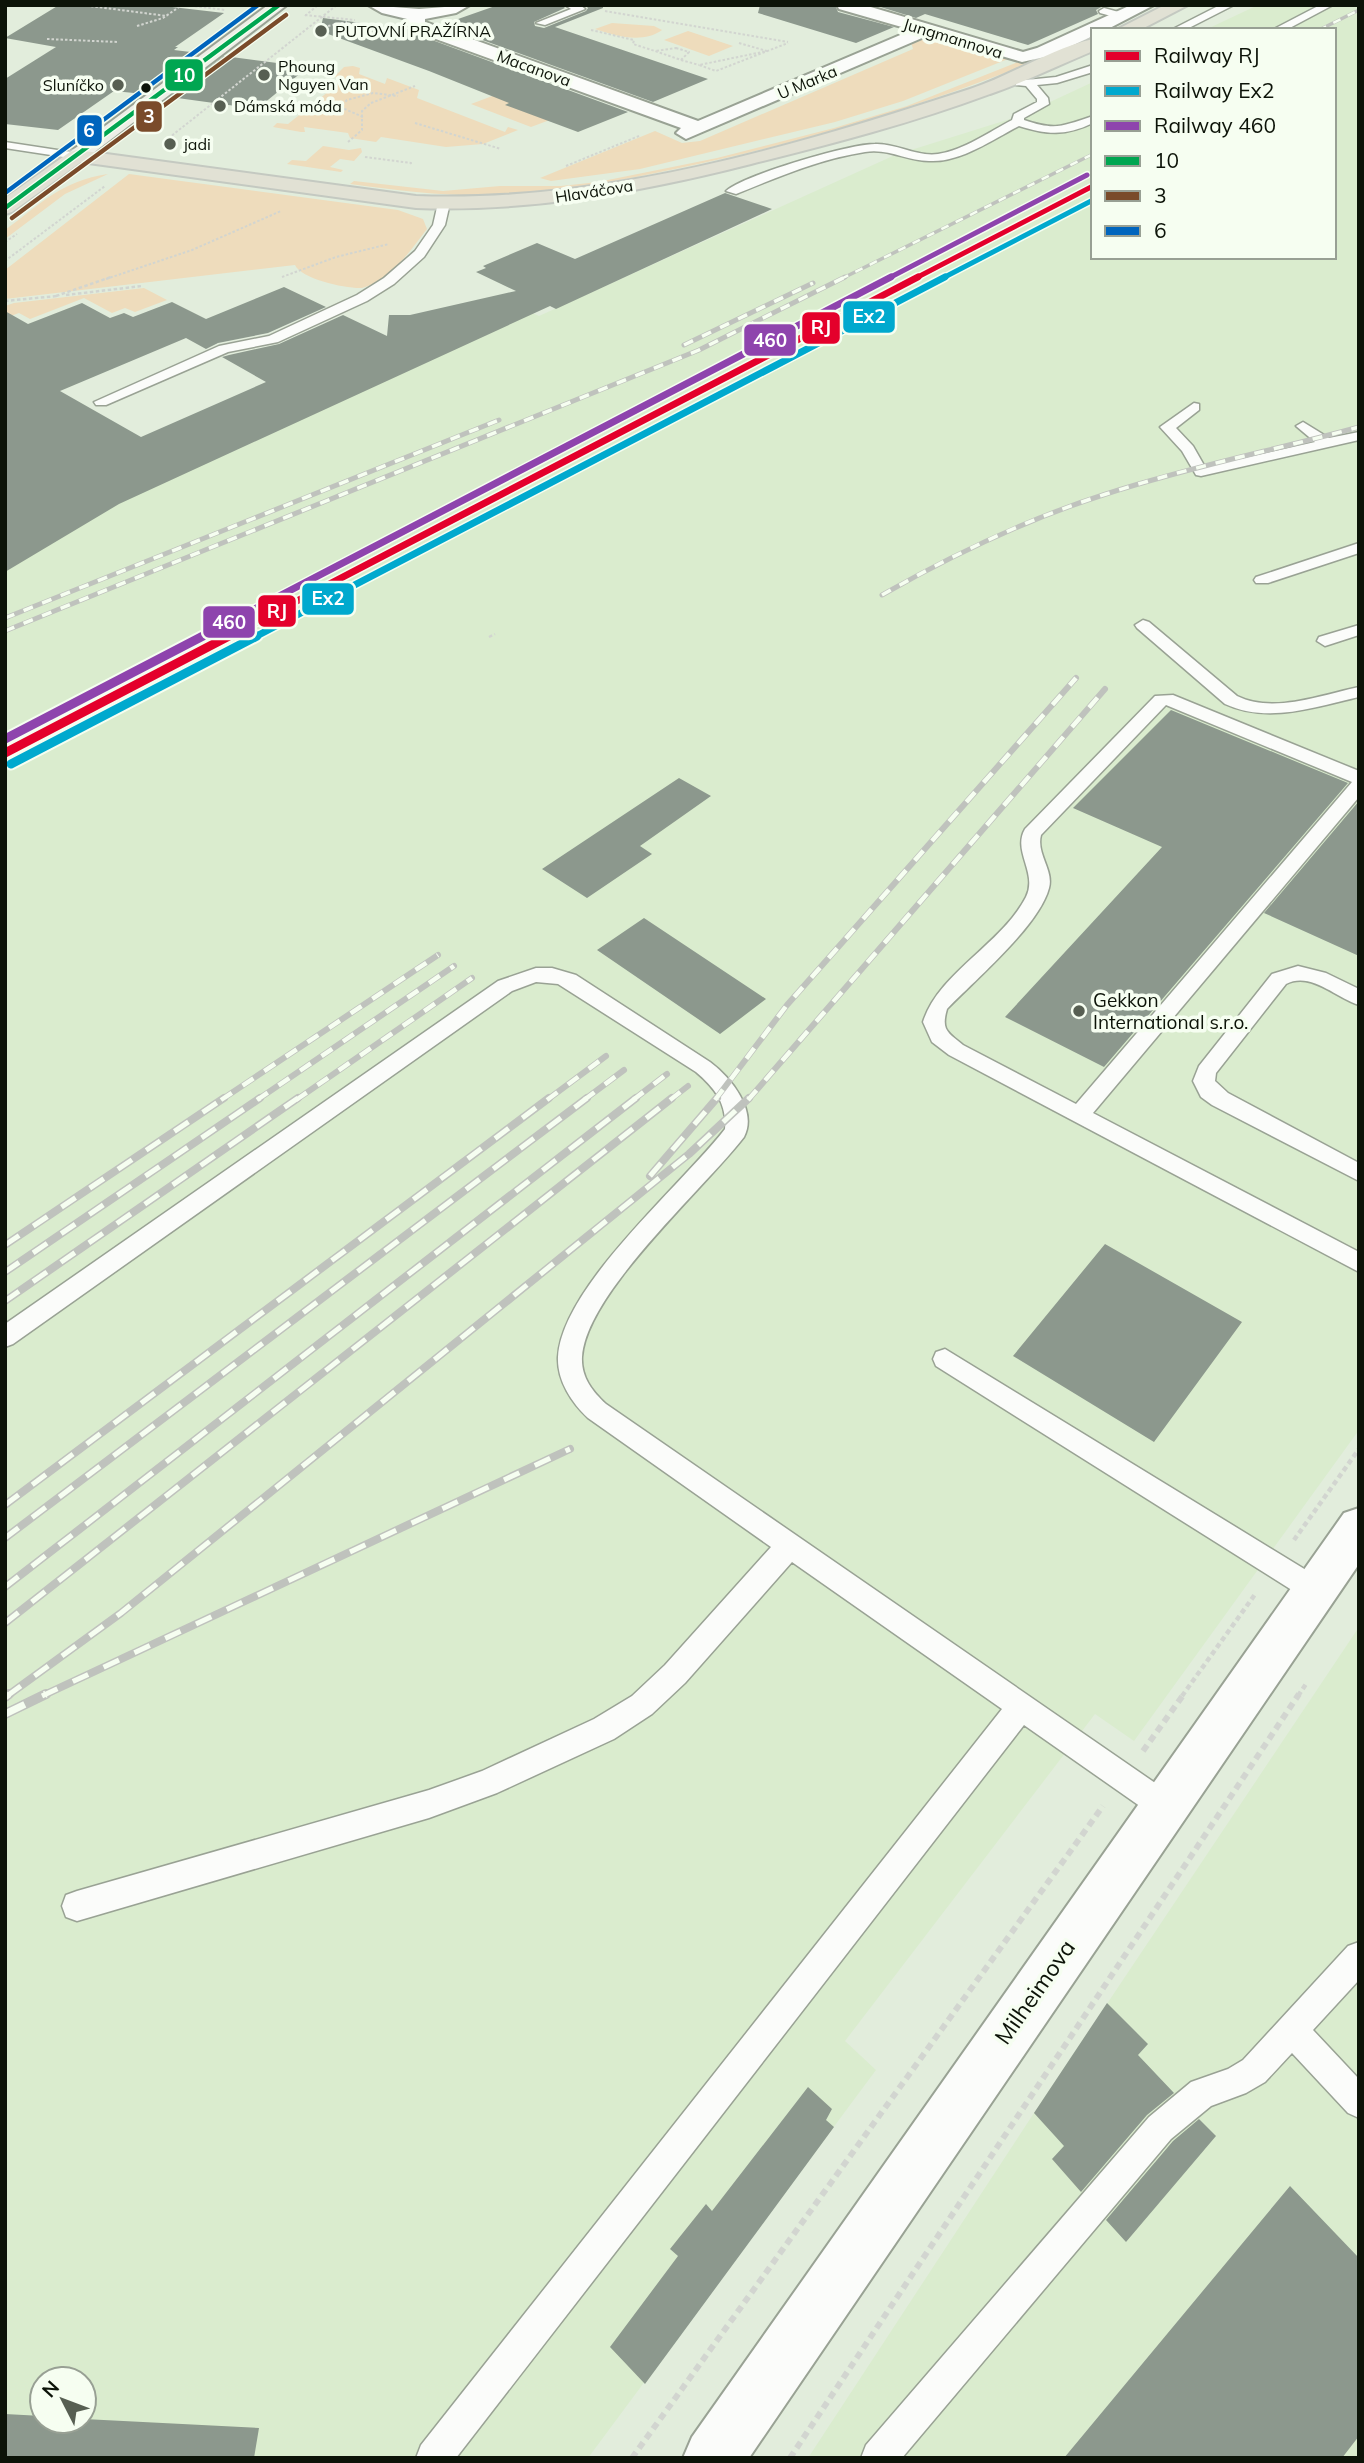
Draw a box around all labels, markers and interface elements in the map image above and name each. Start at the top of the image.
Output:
street label: Jungmannova [901,13,1005,63]
place label: PUTOVNÍ PRAŽÍRNA [335,21,491,41]
marker: PUTOVNÍ PRAŽÍRNA [313,23,329,39]
legend [1091,28,1336,259]
text: Railway RJ [1154,42,1260,68]
street label: Macanova [494,45,574,91]
place label: Phoung Nguyen Van [278,56,369,94]
line badge: 10 [164,58,204,92]
street label: U Marka [774,61,840,103]
text: 10 [173,63,195,87]
marker: Phoung Nguyen Van [256,67,272,83]
place label: Sluníčko [43,75,104,95]
marker: Sluníčko [110,77,126,93]
text: Railway Ex2 [1154,77,1274,103]
unlabelled marker [139,81,153,95]
place label: Dámská móda [234,96,342,116]
marker: Dámská móda [212,98,228,114]
line badge: 3 [135,100,163,133]
text: 3 [143,104,155,128]
text: Railway 460 [1154,112,1276,138]
line badge: 6 [76,114,103,147]
text: 6 [83,118,95,142]
place label: jadi [183,134,211,154]
marker: jadi [162,136,178,152]
text: 10 [1154,147,1179,173]
street label: Hlaváčova [554,175,634,207]
text: 3 [1154,182,1167,208]
text: 6 [1154,217,1167,243]
line badge: Ex2 [842,300,896,334]
text: Ex2 [852,304,886,328]
line badge: RJ [801,311,841,345]
text: RJ [811,315,831,339]
line badge: 460 [743,323,797,357]
text: 460 [753,328,787,352]
line badge: Ex2 [301,582,355,616]
text: Ex2 [311,586,345,610]
line badge: RJ [257,594,297,628]
text: RJ [267,599,287,623]
line badge: 460 [202,605,256,639]
text: 460 [212,610,246,634]
place label: Gekkon International s.r.o. [1093,988,1248,1034]
marker: Gekkon International s.r.o. [1071,1003,1087,1019]
street label: Milheimova [988,1934,1081,2050]
north arrow [28,2365,98,2435]
text: N [37,2375,64,2402]

